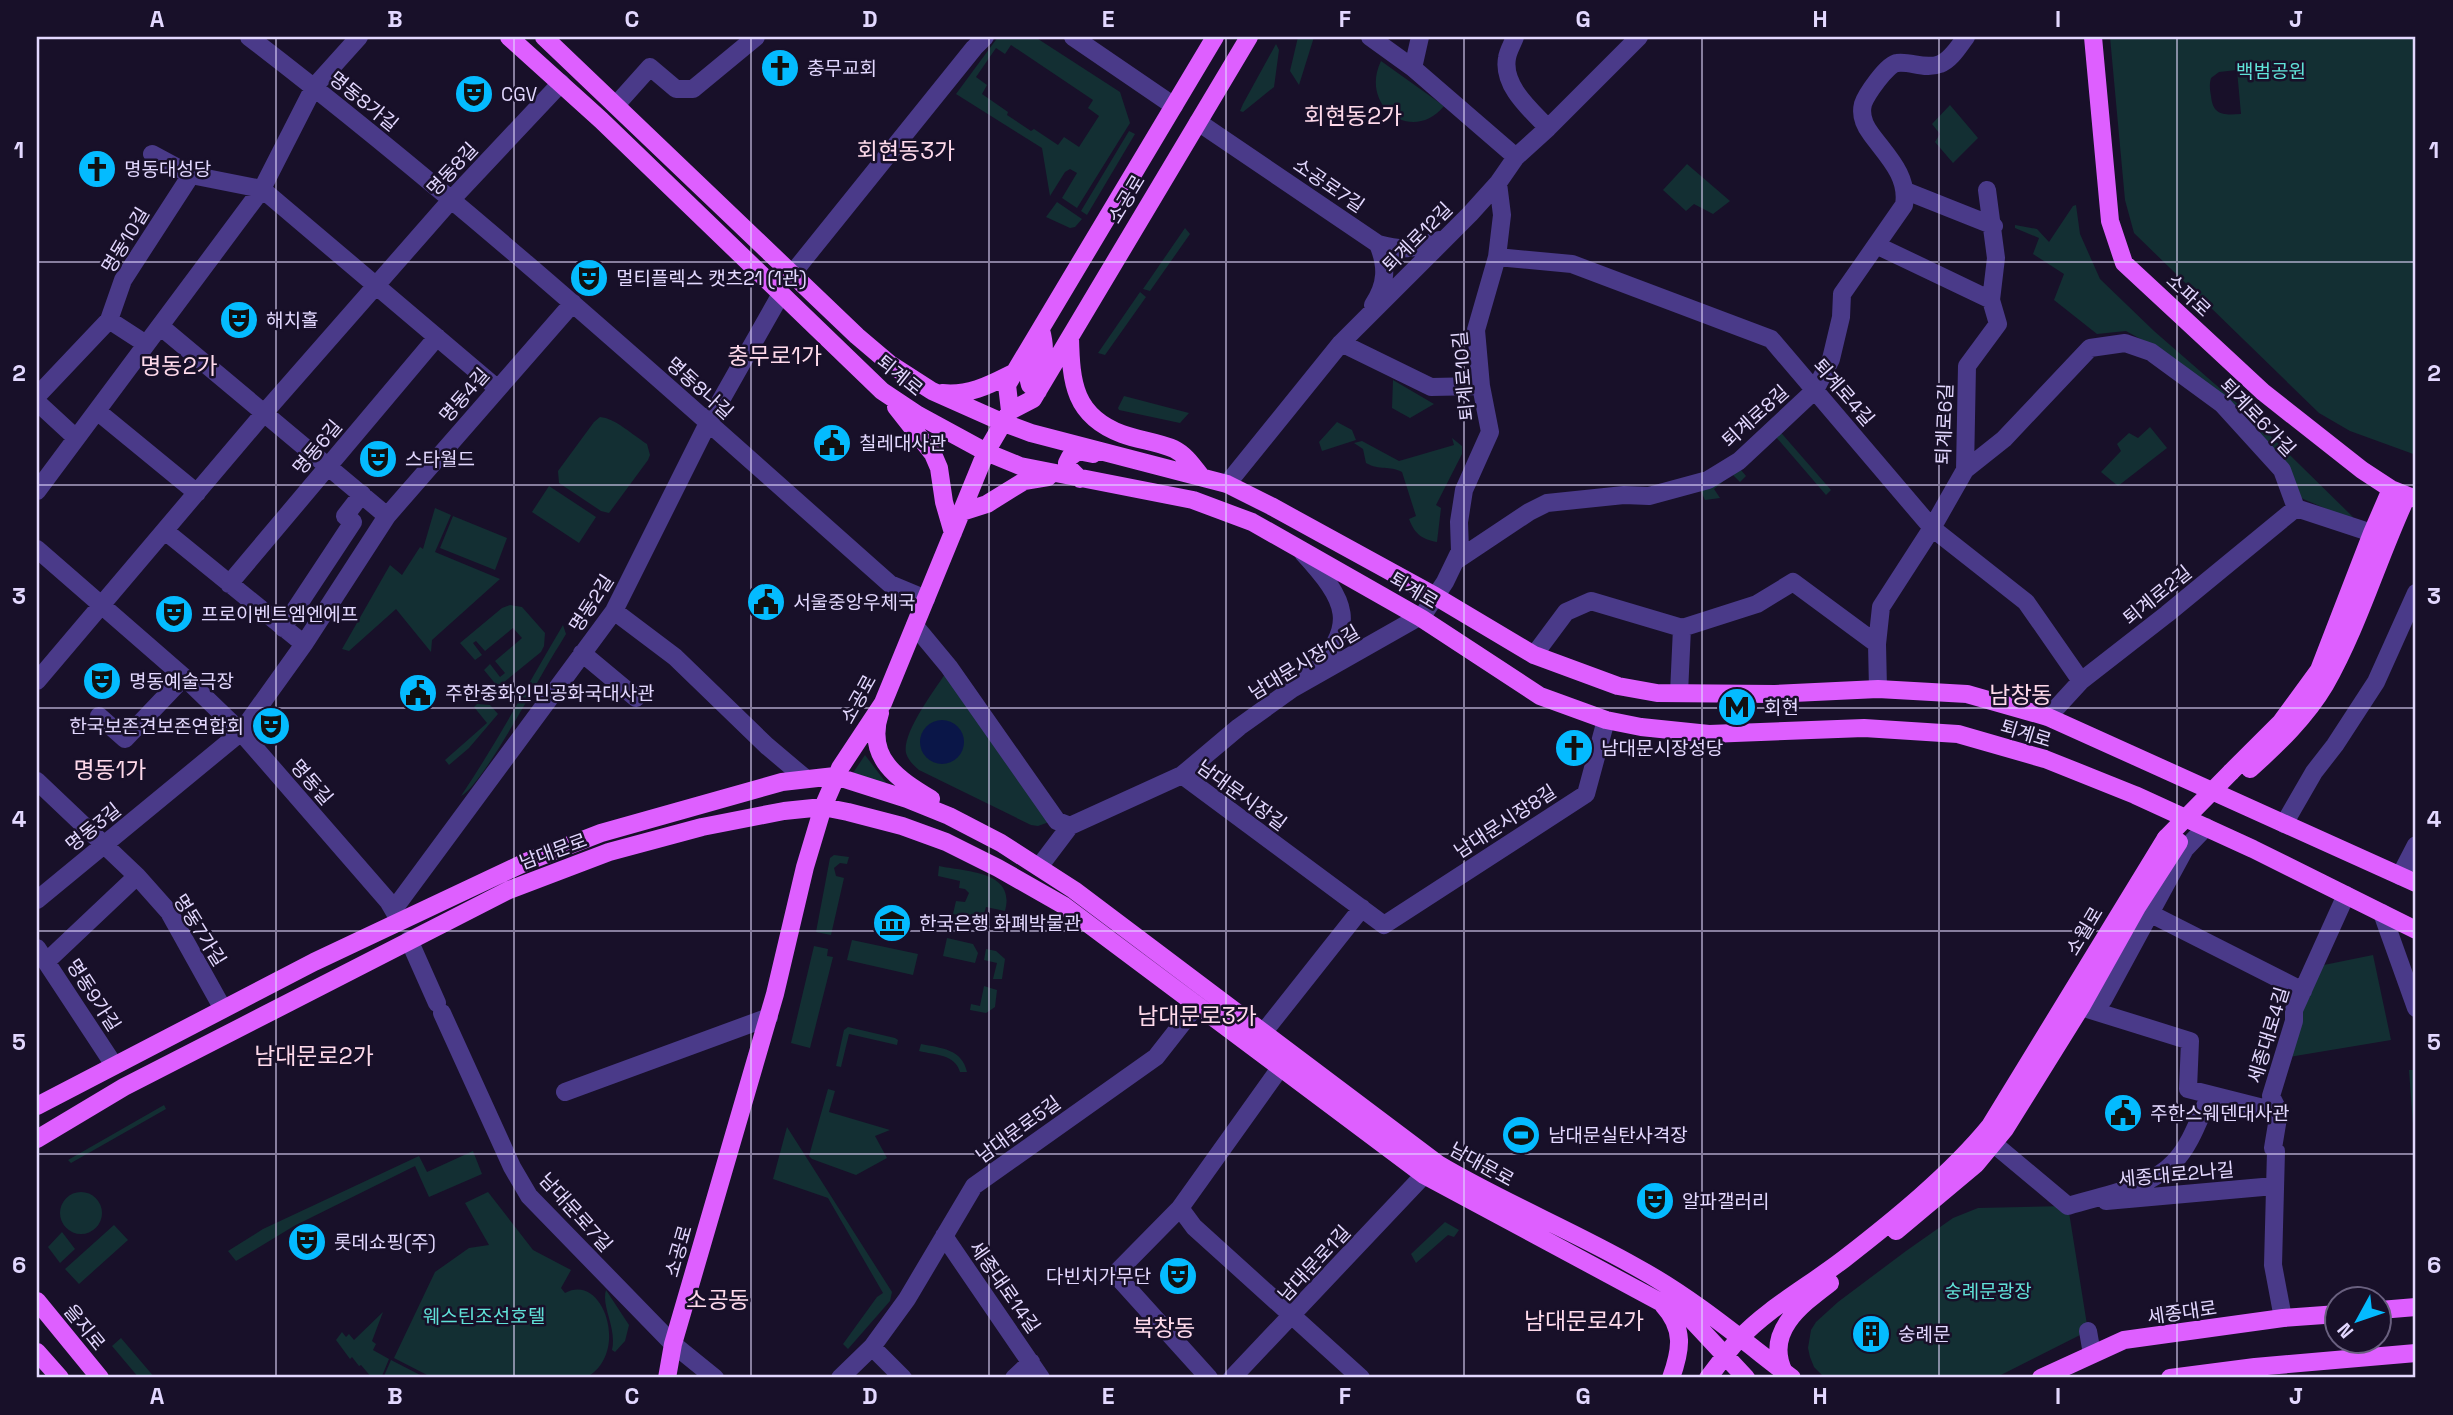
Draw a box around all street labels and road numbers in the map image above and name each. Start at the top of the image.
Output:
street label: 명동8가길 [324,66,403,137]
street label: 명동8길 [421,137,483,201]
street label: 소공로7길 [1288,153,1369,218]
street label: 소공로 [1102,170,1151,228]
street label: 퇴계로12길 [1377,197,1458,278]
street label: 명동10길 [96,203,155,278]
street label: 소파로 [2161,268,2216,322]
street label: 퇴계로10길 [1447,330,1480,422]
street label: 퇴계로 [871,349,928,402]
street label: 명동8나길 [661,352,738,425]
street label: 퇴계로4길 [1807,353,1880,431]
street label: 명동4길 [434,363,495,428]
street label: 퇴계로6가길 [2214,373,2301,462]
street label: 퇴계로8길 [1717,380,1794,453]
street label: 퇴계로6길 [1931,383,1958,465]
street label: 명동6길 [287,415,348,480]
street label: 퇴계로2길 [2118,560,2197,631]
street label: 퇴계로 [1385,566,1443,615]
street label: 명동2길 [564,570,619,637]
street label: 남대문시장10길 [1244,620,1364,705]
street label: 소공로 [835,670,882,728]
street label: 퇴계로 [1997,714,2055,753]
street label: 명동길 [285,754,338,810]
street label: 남대문시장길 [1192,754,1291,836]
street label: 남대문시장8길 [1450,779,1561,864]
street label: 명동3길 [61,798,126,857]
street label: 남대문로 [516,828,590,875]
street label: 명동7가길 [168,889,232,971]
street label: 소월로 [2060,902,2109,960]
street label: 명동9가길 [61,954,126,1036]
street label: 세종대로4길 [2242,984,2295,1086]
street label: 남대문로5길 [971,1090,1066,1169]
street label: 남대문로 [1445,1137,1518,1192]
street label: 세종대로2나길 [2117,1157,2235,1192]
street label: 남대문로7길 [534,1168,618,1257]
street label: 남대문로1길 [1273,1220,1356,1307]
street label: 소공로 [659,1222,698,1280]
street label: 세종대로14길 [964,1236,1046,1338]
street label: 세종대로 [2146,1295,2218,1330]
street label: 을지로 [58,1299,111,1356]

